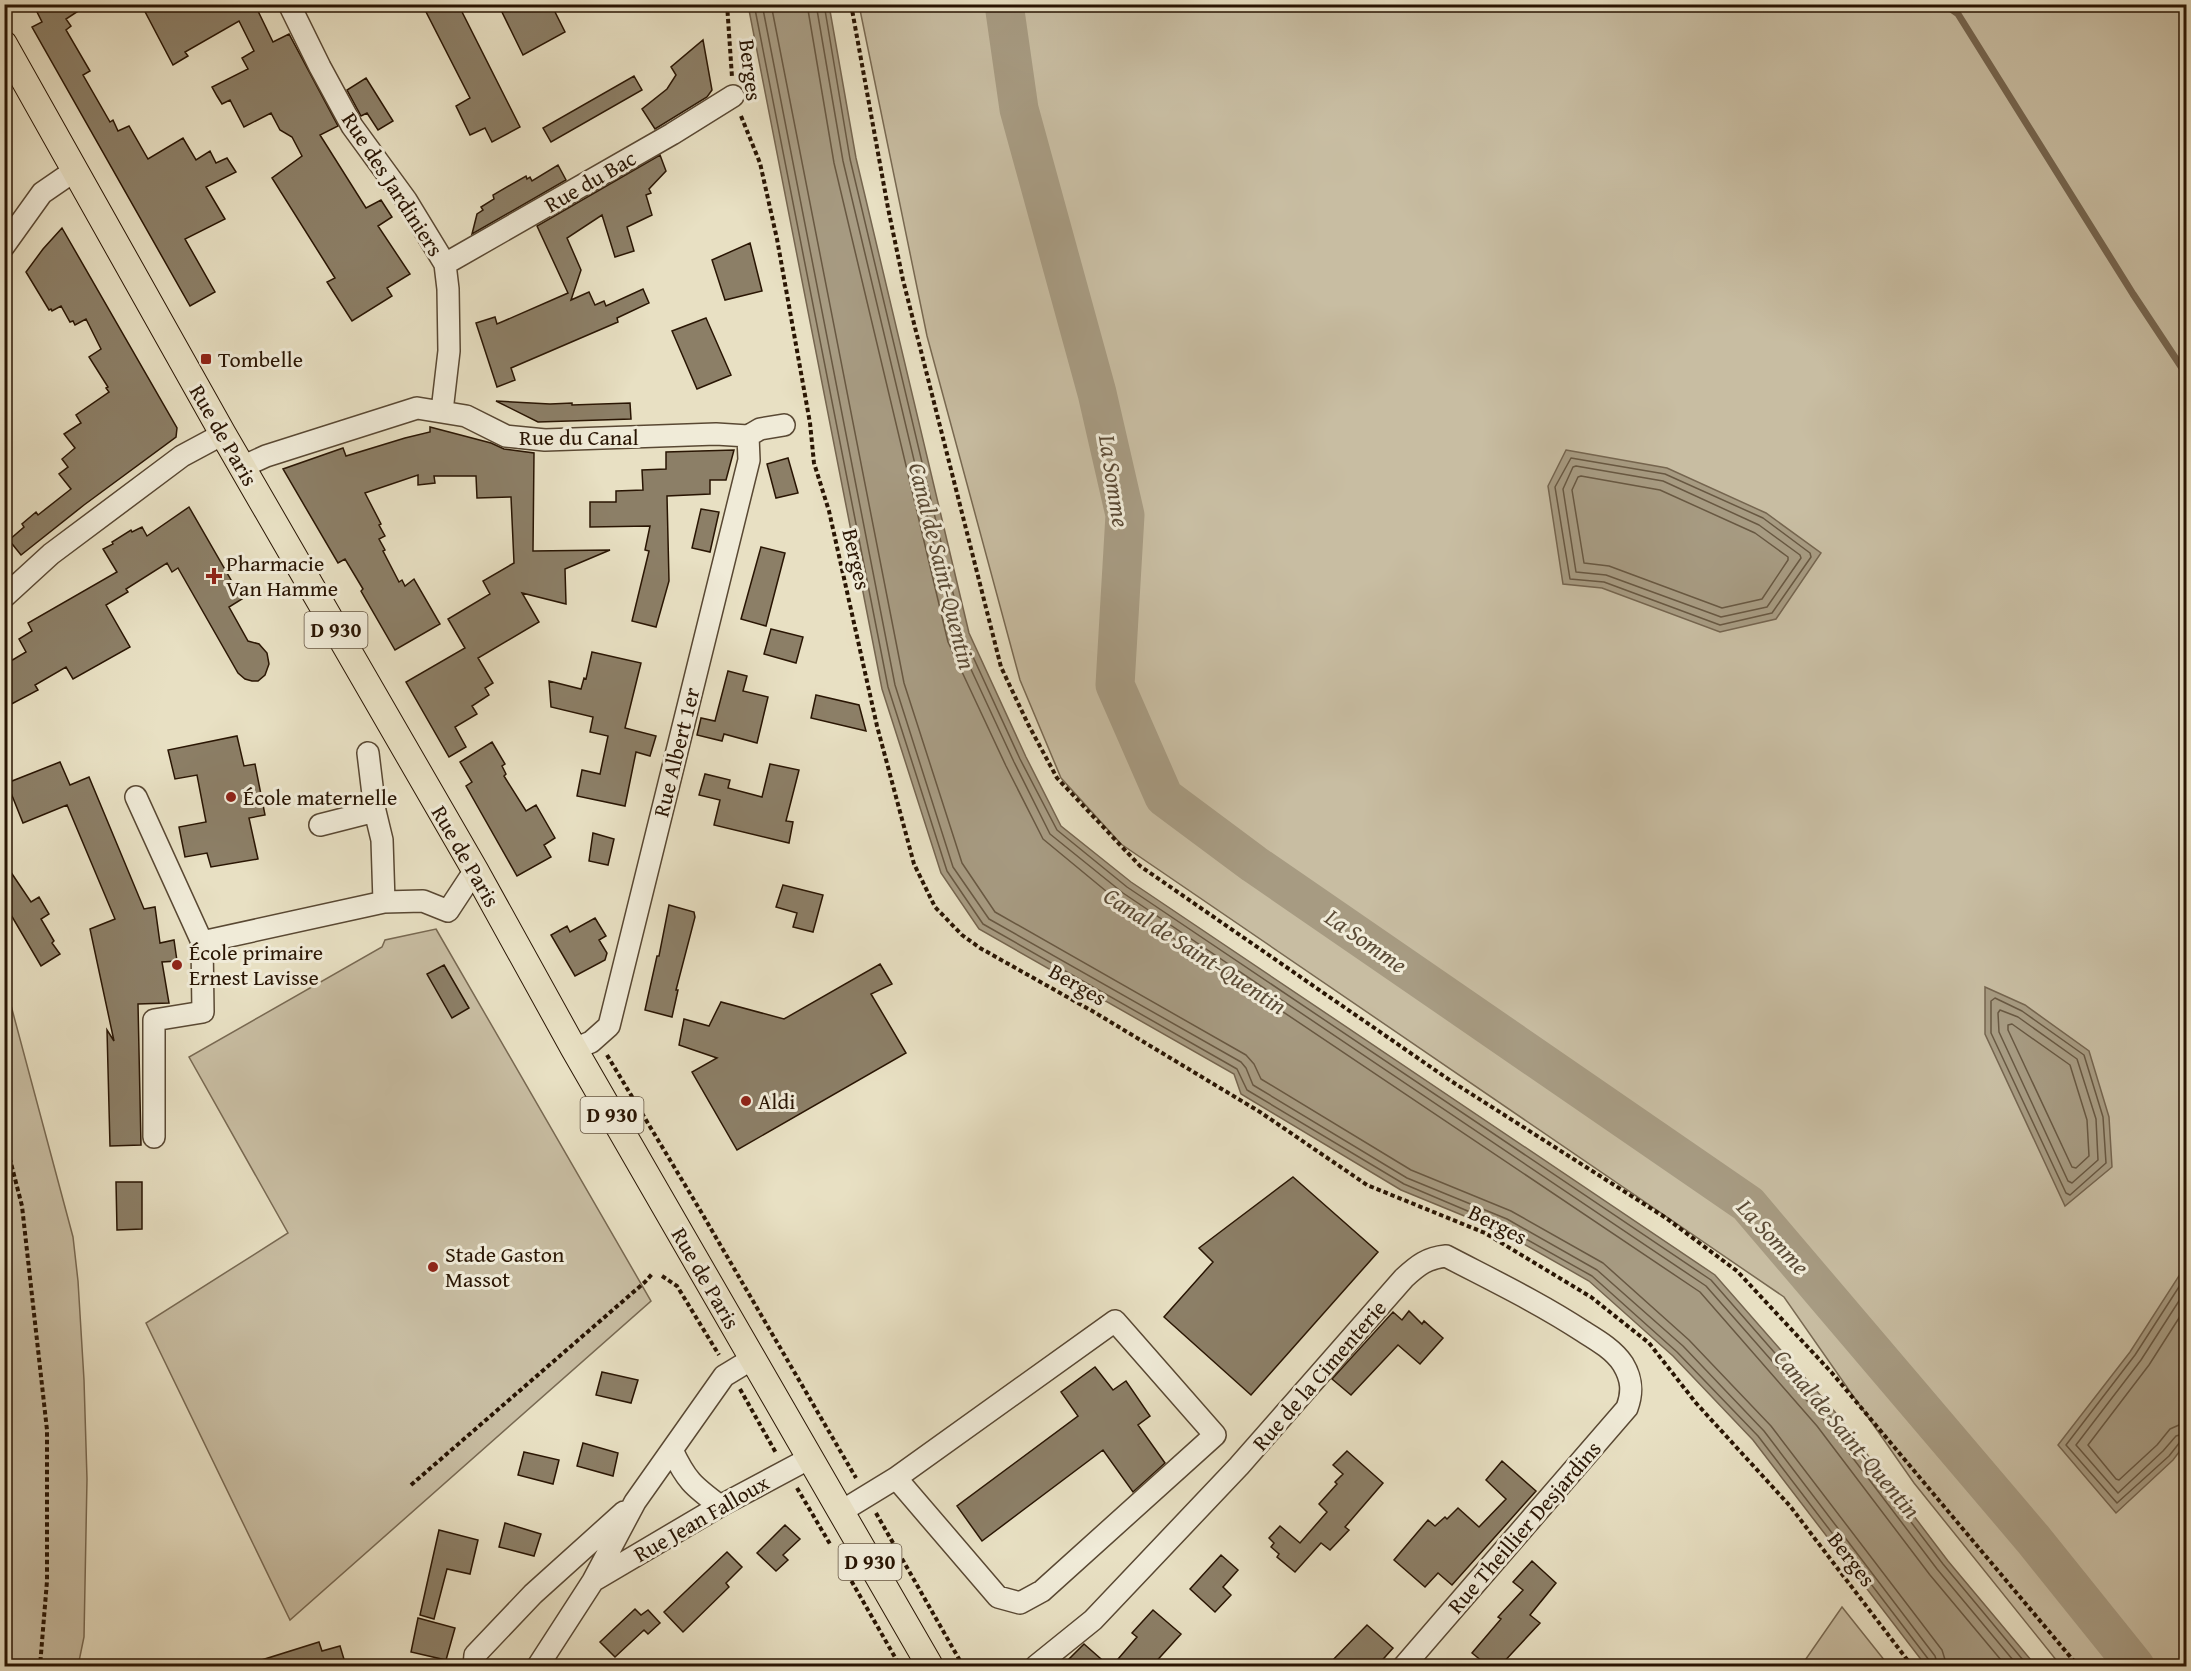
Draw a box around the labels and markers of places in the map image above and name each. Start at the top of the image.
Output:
place label: Tombelle [218,343,303,375]
marker: Tombelle [199,352,213,366]
place label: Pharmacie Van Hamme [226,547,338,604]
marker: Pharmacie Van Hamme [207,569,221,583]
place label: École maternelle [243,781,397,813]
marker: École maternelle [224,790,238,804]
place label: École primaire Ernest Lavisse [189,936,323,993]
marker: École primaire Ernest Lavisse [170,958,184,972]
place label: Aldi [758,1085,795,1117]
marker: Aldi [739,1094,753,1108]
place label: Stade Gaston Massot [445,1238,565,1295]
marker: Stade Gaston Massot [426,1260,440,1274]

